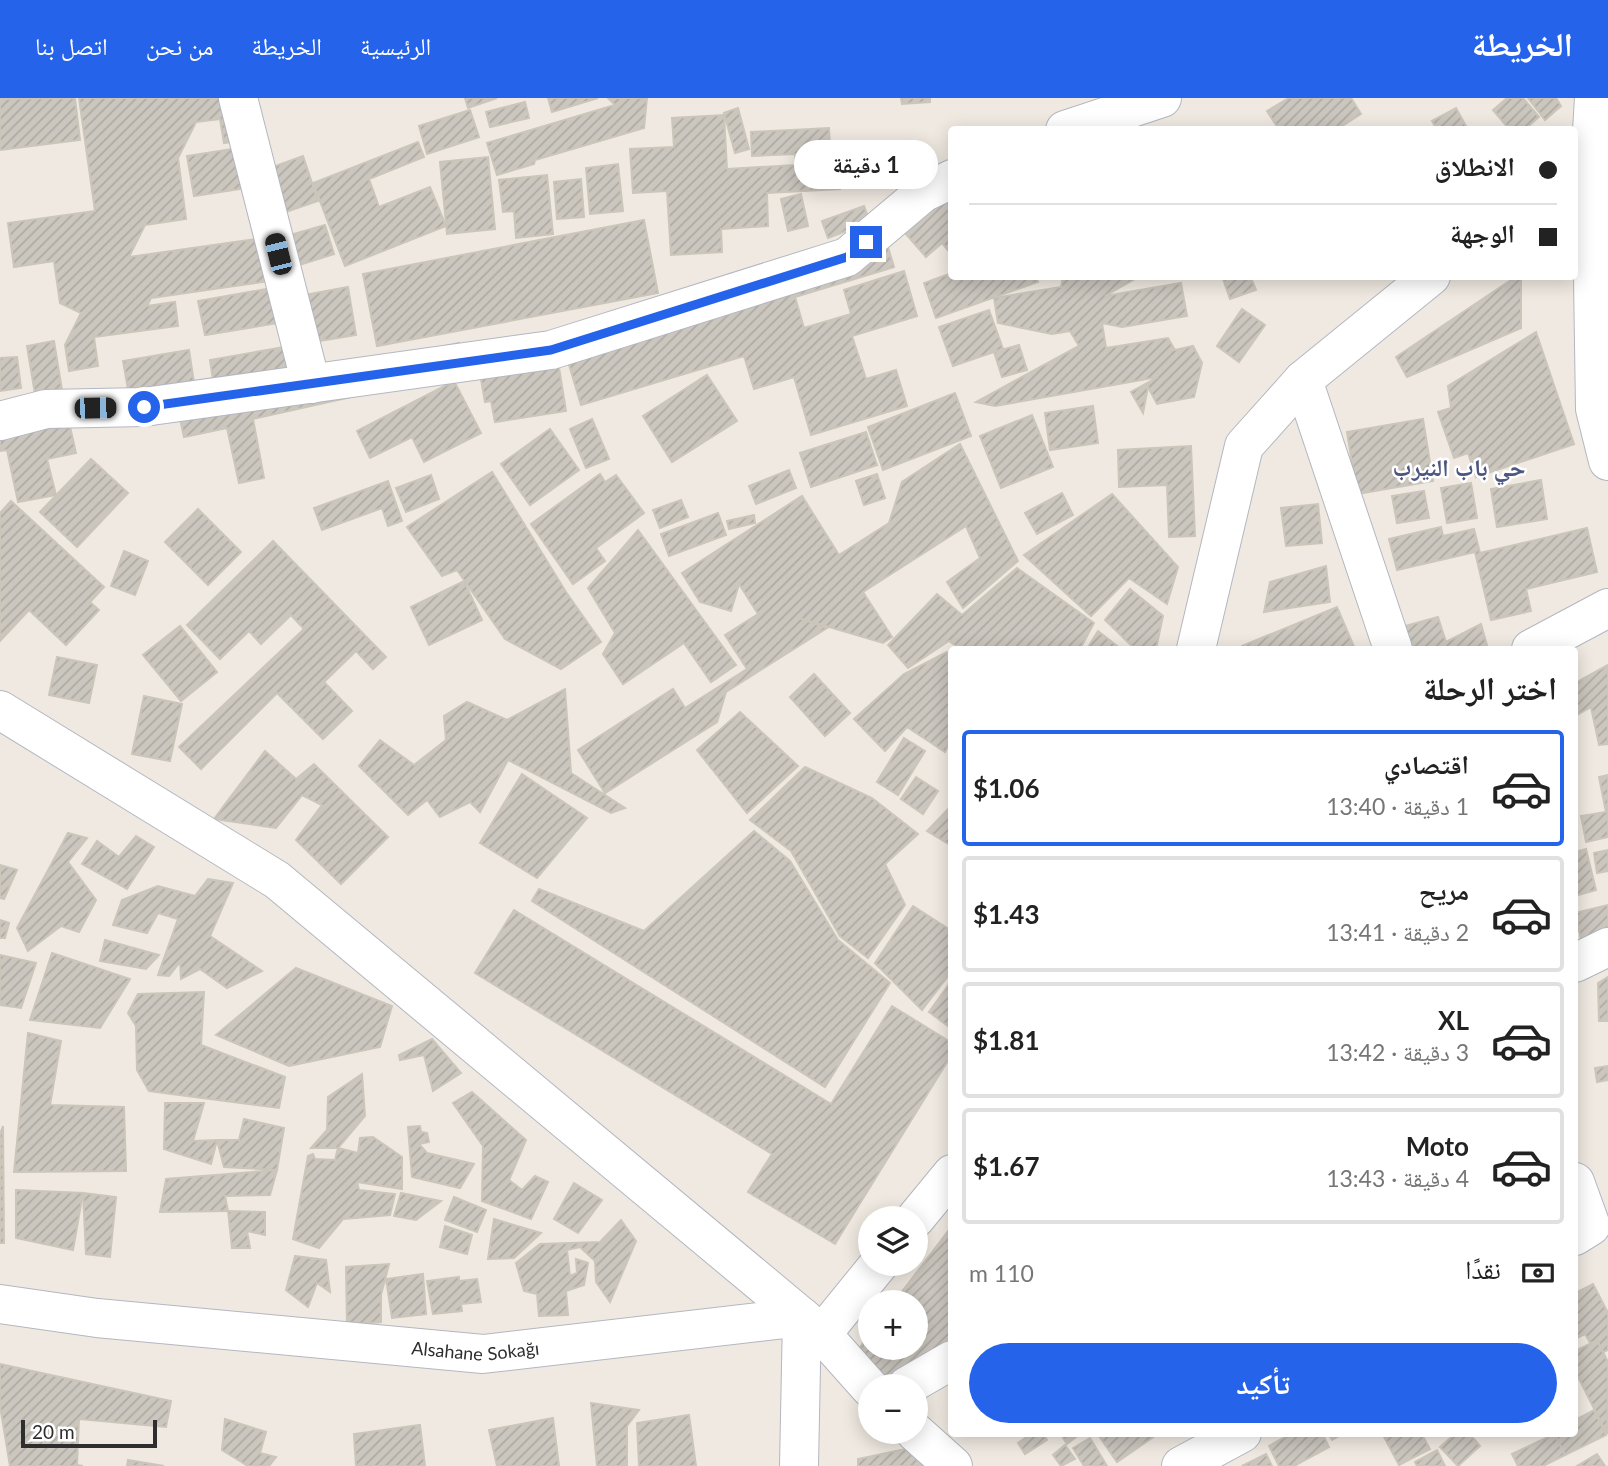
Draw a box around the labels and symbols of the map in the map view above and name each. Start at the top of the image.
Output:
callout: 1 دقيقة [794,141,938,190]
route end [850,226,882,258]
car [263,231,294,277]
route start [128,391,160,423]
car [74,397,117,419]
district label: حي باب النيرب [1392,452,1526,486]
street label: Alsahane Sokağı [411,1336,540,1365]
scale bar [21,1417,158,1449]

